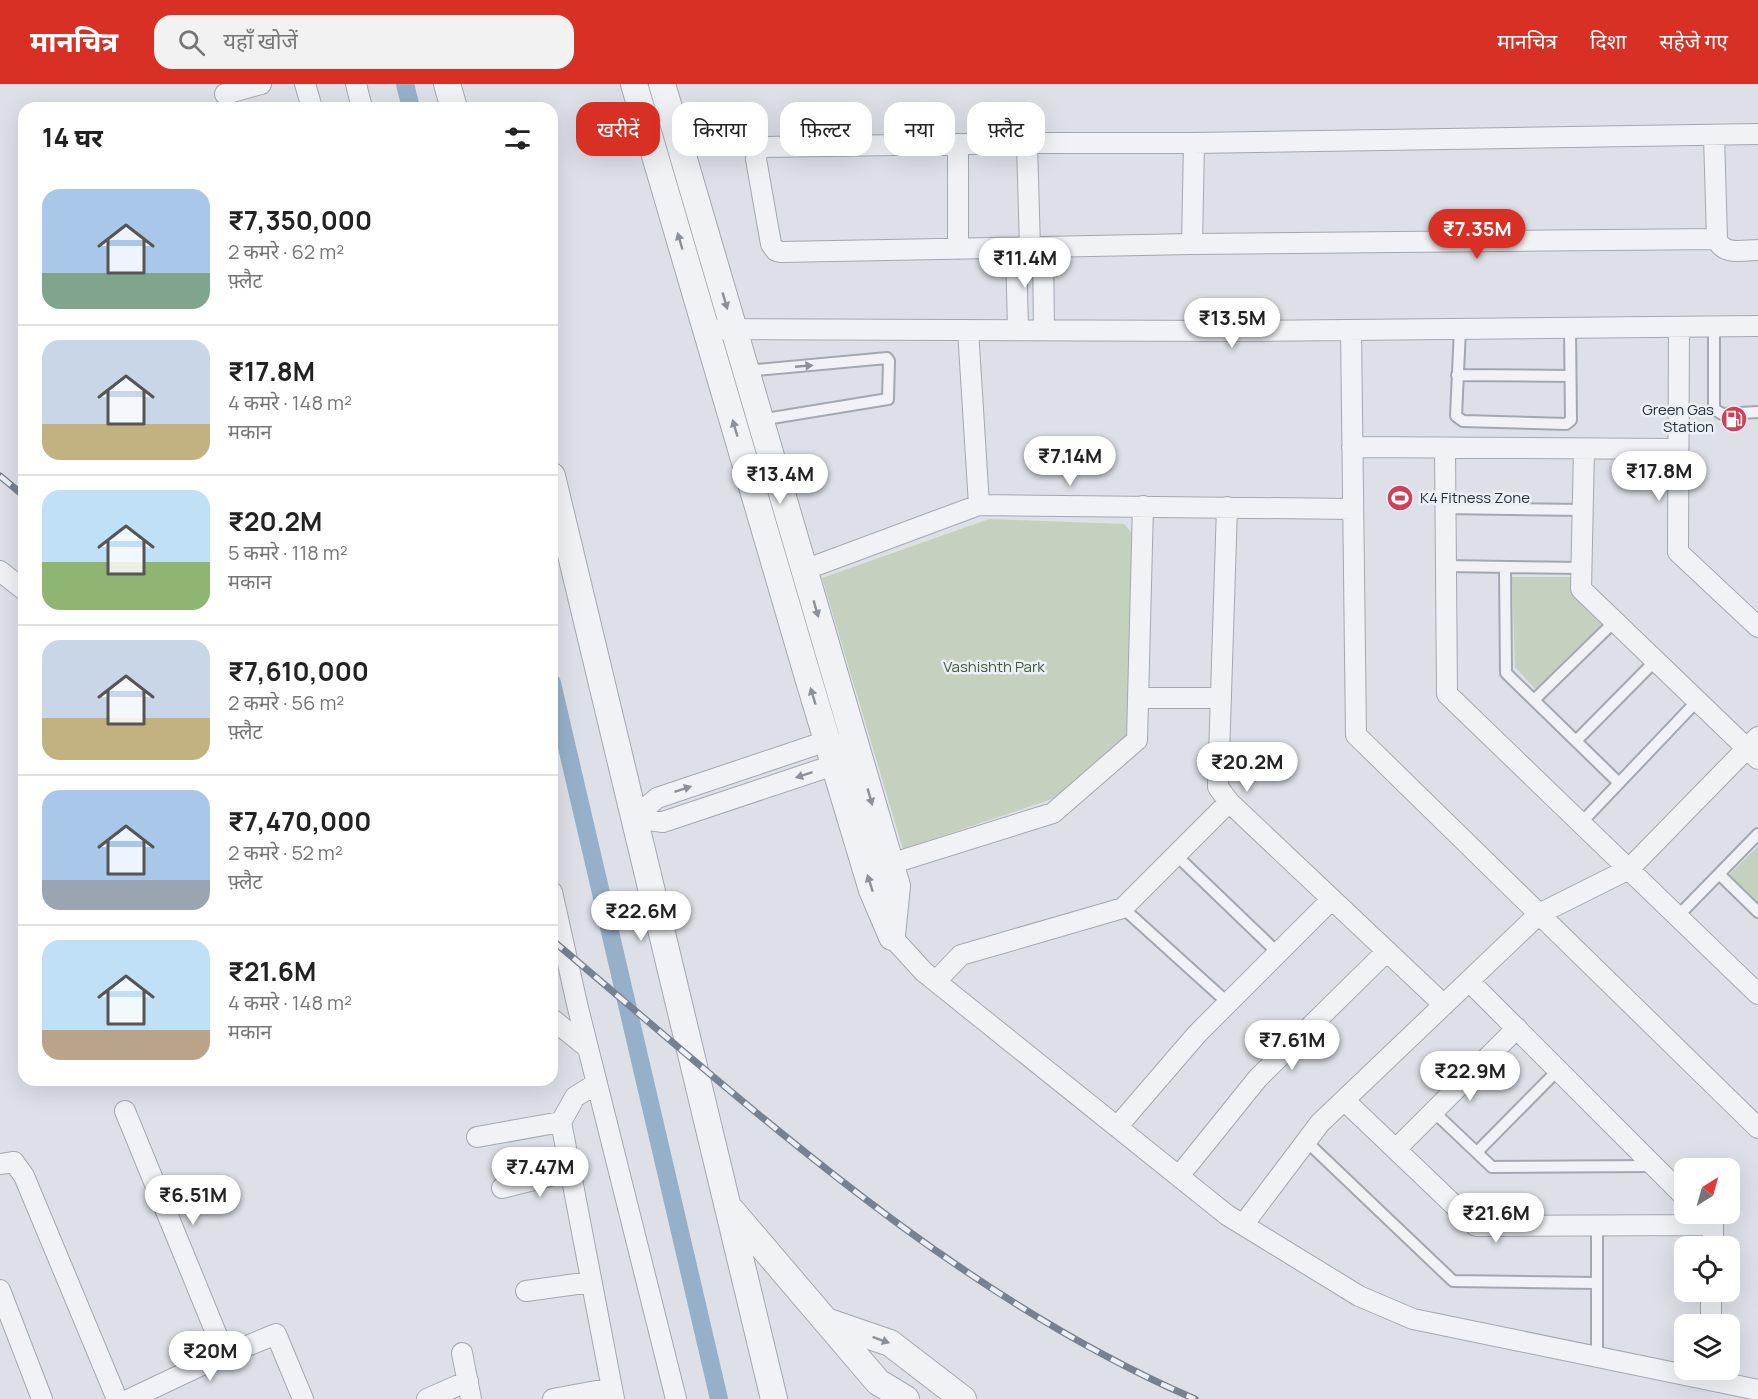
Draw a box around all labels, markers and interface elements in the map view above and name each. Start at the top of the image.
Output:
search box [154,15,574,69]
text: मानचित्र [30,22,118,60]
icon: search [175,26,208,59]
text: यहाँ खोजें [223,26,298,56]
text: मानचित्र [1497,27,1557,55]
text: दिशा [1590,27,1626,55]
text: सहेजे गए [1659,27,1728,55]
chip: खरीदें [576,102,660,156]
chip: किराया [672,102,768,156]
chip: फ़िल्टर [780,102,872,156]
chip: नया [884,102,955,156]
chip: फ़्लैट [967,102,1045,156]
text: 14 घर [42,119,103,155]
icon: filters [501,122,534,155]
text: ₹7,350,000 [228,202,372,238]
pin: ₹7.35M [1428,209,1526,260]
icon: home [90,213,162,285]
text: ₹7.35M [1442,215,1512,242]
one-way arrow [675,232,684,250]
text: 2 कमरे · 62 m² [228,238,344,265]
pin: ₹11.4M [976,238,1074,289]
text: ₹11.4M [993,244,1057,271]
text: फ़्लैट [228,267,263,294]
one-way arrow [721,292,730,310]
pin: ₹13.5M [1183,298,1281,349]
text: ₹13.5M [1198,304,1266,331]
text: ₹17.8M [228,353,315,389]
one-way arrow [794,361,813,370]
icon: home [90,364,162,436]
text: 4 कमरे · 148 m² [228,389,352,416]
place label: Green Gas Station [1642,399,1714,437]
fuel station icon: Green Gas Station [1719,404,1749,434]
text: मकान [228,418,272,445]
one-way arrow [730,419,739,437]
pin: ₹7.14M [1021,436,1119,487]
text: ₹7.14M [1038,442,1102,469]
pin: ₹17.8M [1610,451,1708,502]
pin: ₹13.4M [731,454,829,505]
text: ₹17.8M [1626,457,1692,484]
text: ₹13.4M [746,460,814,487]
sports icon: K4 Fitness Zone [1385,483,1415,513]
place label: K4 Fitness Zone [1420,487,1530,508]
text: ₹20.2M [228,503,322,539]
icon: home [90,514,162,586]
text: 5 कमरे · 118 m² [228,539,348,566]
text: मकान [228,568,272,595]
one-way arrow [812,600,821,618]
text: ₹7,610,000 [228,653,369,689]
park label: Vashishth Park [943,656,1045,677]
icon: home [90,664,162,736]
one-way arrow [808,687,817,705]
text: 2 कमरे · 56 m² [228,689,344,716]
text: फ़्लैट [228,718,263,745]
pin: ₹20.2M [1198,742,1296,793]
text: ₹20.2M [1211,748,1283,775]
one-way arrow [795,771,813,780]
one-way arrow [675,784,693,794]
one-way arrow [866,788,875,806]
text: ₹7,470,000 [228,803,371,839]
icon: home [90,814,162,886]
text: 2 कमरे · 52 m² [228,839,343,866]
text: फ़्लैट [228,868,263,895]
one-way arrow [865,874,874,892]
pin: ₹22.6M [592,891,690,942]
text: ₹22.6M [605,897,677,924]
text: ₹21.6M [228,953,316,989]
icon: home [90,964,162,1036]
text: 4 कमरे · 148 m² [228,989,352,1016]
text: मकान [228,1018,272,1045]
pin: ₹7.61M [1243,1020,1341,1071]
text: ₹7.61M [1259,1026,1325,1053]
pin: ₹22.9M [1421,1051,1519,1102]
text: ₹22.9M [1434,1057,1506,1084]
pin: ₹7.47M [491,1147,589,1198]
text: ₹7.47M [506,1153,574,1180]
north arrow [1674,1158,1740,1224]
map controls [1674,1158,1740,1380]
pin: ₹6.51M [144,1175,242,1226]
text: ₹6.51M [159,1181,227,1208]
pin: ₹21.6M [1447,1193,1545,1244]
text: ₹21.6M [1462,1199,1530,1226]
button: locate [1674,1236,1740,1302]
button: layers [1674,1314,1740,1380]
pin: ₹20M [174,1331,246,1382]
one-way arrow [872,1336,890,1345]
text: ₹20M [183,1337,237,1364]

